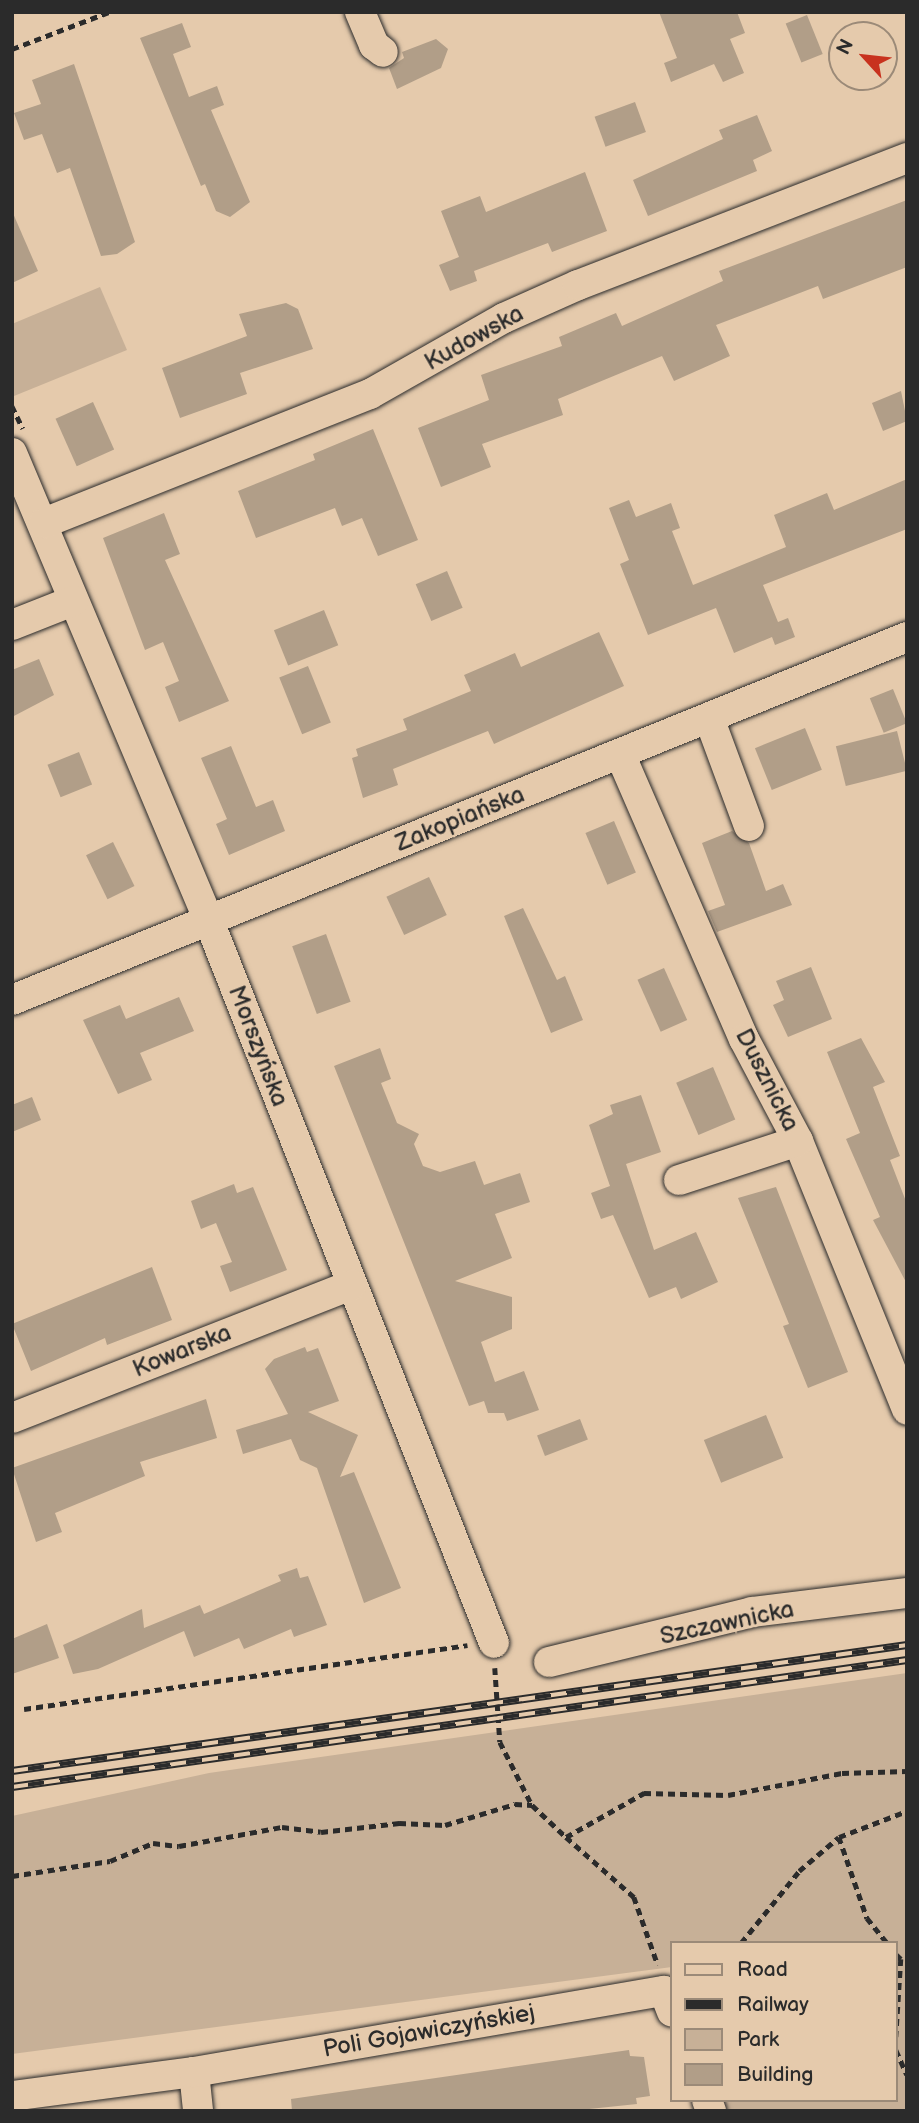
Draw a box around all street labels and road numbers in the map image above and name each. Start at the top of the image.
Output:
street label: Kudowska [420,299,528,377]
street label: Zakopiańska [391,780,529,858]
street label: Morszyńska [222,982,294,1110]
street label: Dusznicka [729,1024,805,1136]
street label: Kowarska [129,1318,235,1384]
street label: Szczawnicka [657,1595,797,1651]
street label: Poli Gojawiczyńskiej [321,1998,537,2064]

